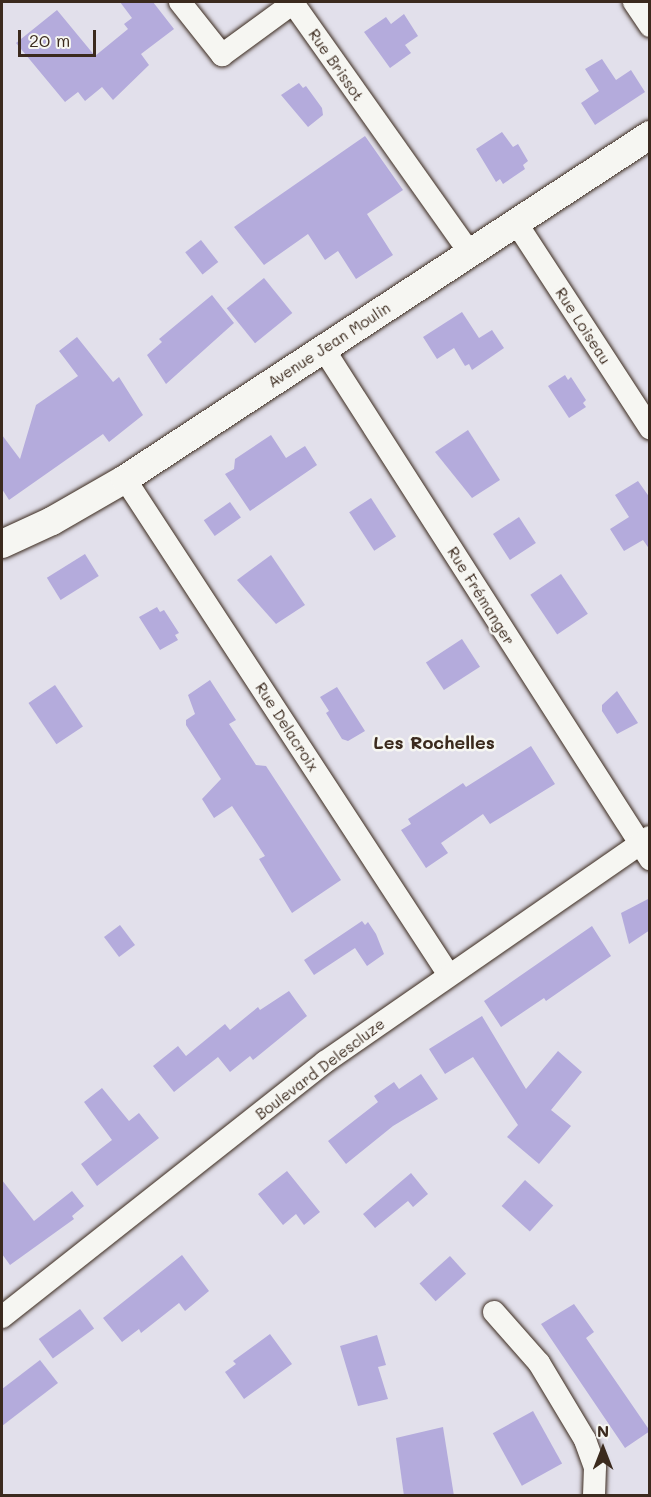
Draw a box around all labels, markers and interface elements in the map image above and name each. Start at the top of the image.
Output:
scale bar [21,18,99,56]
street label: Rue Brissot [305,26,367,104]
text: 20 m [29,28,70,52]
street label: Rue Loiseau [552,284,614,368]
street label: Avenue Jean Moulin [264,299,394,391]
street label: Rue Frémanger [444,544,518,648]
street label: Rue Delacroix [252,679,322,775]
district label: Les Rochelles [373,731,495,753]
street label: Boulevard Delescluze [252,1015,388,1123]
north arrow [573,1419,633,1479]
text: N [597,1420,609,1441]

